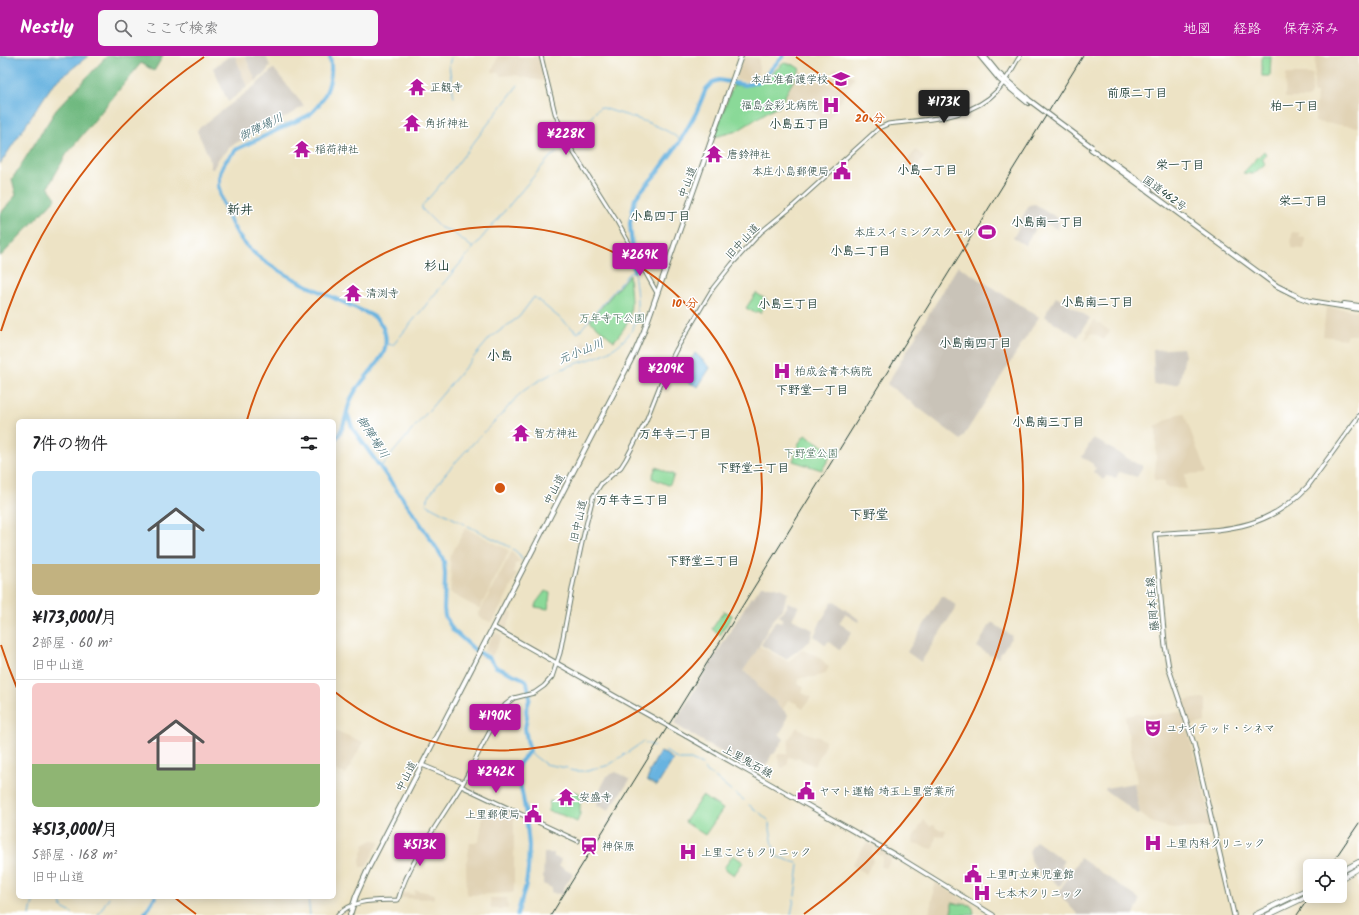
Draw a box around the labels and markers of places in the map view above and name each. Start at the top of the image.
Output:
school or university icon: 本庄准看護学校 [831,69,851,89]
place label: 本庄准看護学校 [751,71,828,89]
temple icon: 正観寺 [407,77,427,97]
place label: 正観寺 [430,79,463,97]
pin: ¥173K [916,90,972,124]
hospital icon: 福島会彩北病院 [821,95,841,115]
place label: 福島会彩北病院 [741,97,818,115]
temple icon: 角折神社 [402,113,422,133]
place label: 角折神社 [425,115,469,133]
pin: ¥228K [538,122,594,156]
temple icon: 稲荷神社 [292,139,312,159]
place label: 稲荷神社 [315,141,359,159]
temple icon: 唐鈴神社 [704,144,724,164]
place label: 唐鈴神社 [727,146,771,164]
public building icon: 本庄小島郵便局 [832,161,852,181]
place label: 本庄小島郵便局 [752,163,829,181]
sports icon: 本庄スイミングスクール [977,222,997,242]
place label: 本庄スイミングスクール [854,224,974,242]
pin: ¥269K [612,243,668,277]
temple icon: 清渕寺 [343,283,363,303]
place label: 清渕寺 [366,285,399,303]
pin: ¥209K [638,357,694,391]
hospital icon: 柏成会青木病院 [772,361,792,381]
place label: 柏成会青木病院 [795,363,872,381]
temple icon: 智方神社 [511,423,531,443]
place label: 智方神社 [534,425,578,443]
centre of rings [493,481,507,495]
pin: ¥190K [467,704,523,738]
theatre icon: ユナイテッド・シネマ [1143,718,1163,738]
place label: ユナイテッド・シネマ [1166,720,1275,738]
pin: ¥242K [468,760,524,794]
public building icon: ヤマト運輸 埼玉上里営業所 [796,781,816,801]
place label: ヤマト運輸 埼玉上里営業所 [819,783,955,801]
temple icon: 安盛寺 [556,787,576,807]
place label: 安盛寺 [579,789,612,807]
public building icon: 上里郵便局 [523,804,543,824]
place label: 上里郵便局 [465,806,520,824]
pin: ¥513K [392,833,448,867]
hospital icon: 上里内科クリニック [1143,833,1163,853]
place label: 上里内科クリニック [1166,835,1265,853]
station icon: 神保原 [579,836,599,856]
place label: 神保原 [602,838,635,856]
hospital icon: 上里こどもクリニック [678,842,698,862]
place label: 上里こどもクリニック [701,844,811,862]
public building icon: 上里町立東児童館 [963,864,983,884]
place label: 上里町立東児童館 [986,866,1074,884]
hospital icon: 七本木クリニック [972,883,992,903]
place label: 七本木クリニック [995,885,1083,903]

